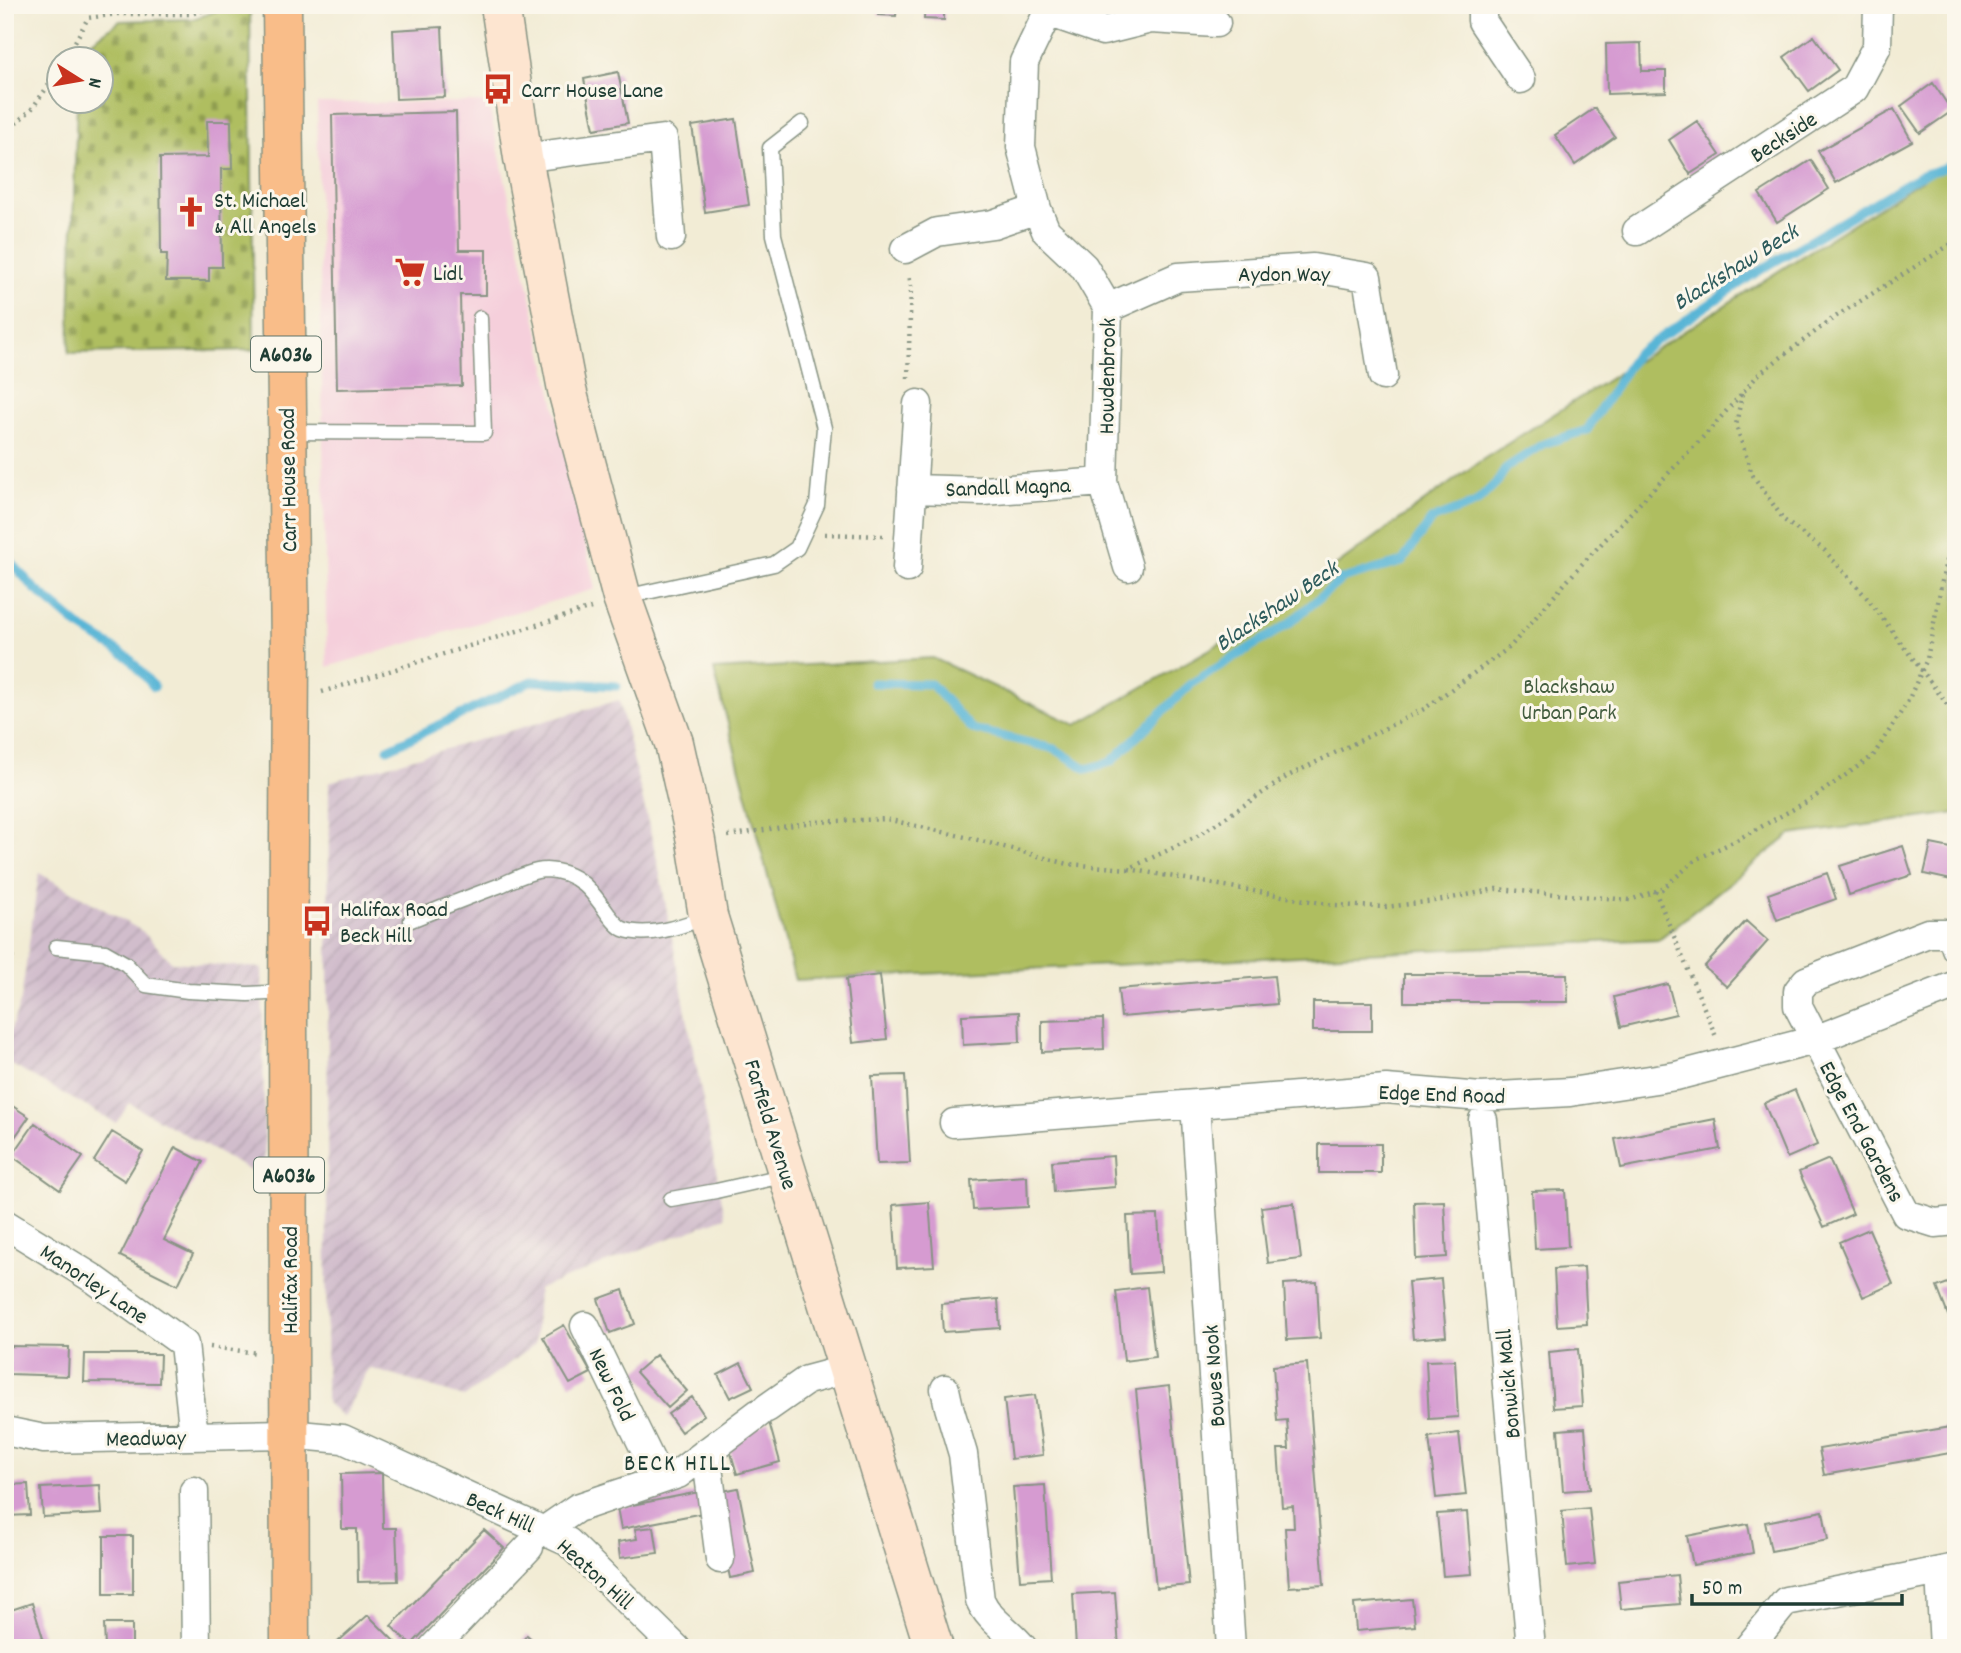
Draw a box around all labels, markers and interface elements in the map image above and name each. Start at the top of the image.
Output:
north arrow [46,46,116,116]
bus stop icon: Carr House Lane [481,72,515,106]
text: N [79,75,107,90]
place label: Carr House Lane [521,76,663,109]
street label: Beckside [1745,105,1825,173]
place label: St. Michael & All Angels [214,186,317,245]
church icon: St. Michael & All Angels [174,195,208,229]
water label: Blackshaw Beck [1667,215,1808,321]
supermarket icon: Lidl [393,255,427,289]
place label: Lidl [433,259,463,292]
street label: Aydon Way [1238,260,1331,293]
street label: Howdenbrook [1092,317,1127,435]
road number: A6036 [251,336,321,372]
street label: Carr House Road [273,407,308,552]
street label: Sandall Magna [945,471,1072,508]
water label: Blackshaw Beck [1209,552,1348,661]
park label: Blackshaw Urban Park [1521,672,1617,731]
place label: Halifax Road Beck Hill [340,895,448,954]
bus stop icon: Halifax Road Beck Hill [300,904,334,938]
street label: Farfield Avenue [733,1056,804,1194]
street label: Edge End Gardens [1809,1056,1911,1209]
street label: Edge End Road [1378,1078,1506,1115]
road number: A6036 [254,1158,324,1192]
street label: Halifax Road [276,1226,309,1334]
street label: Manorley Lane [32,1237,154,1334]
street label: Bowes Nook [1196,1324,1237,1428]
street label: Bonwick Mall [1489,1327,1532,1440]
street label: New Fold [578,1343,642,1428]
street label: Meadway [106,1423,187,1458]
district label: BECK HILL [624,1448,732,1482]
street label: Beck Hill [460,1485,540,1544]
street label: Heaton Hill [548,1532,640,1620]
scale bar [1692,1562,1902,1606]
text: 50 m [1702,1575,1742,1605]

